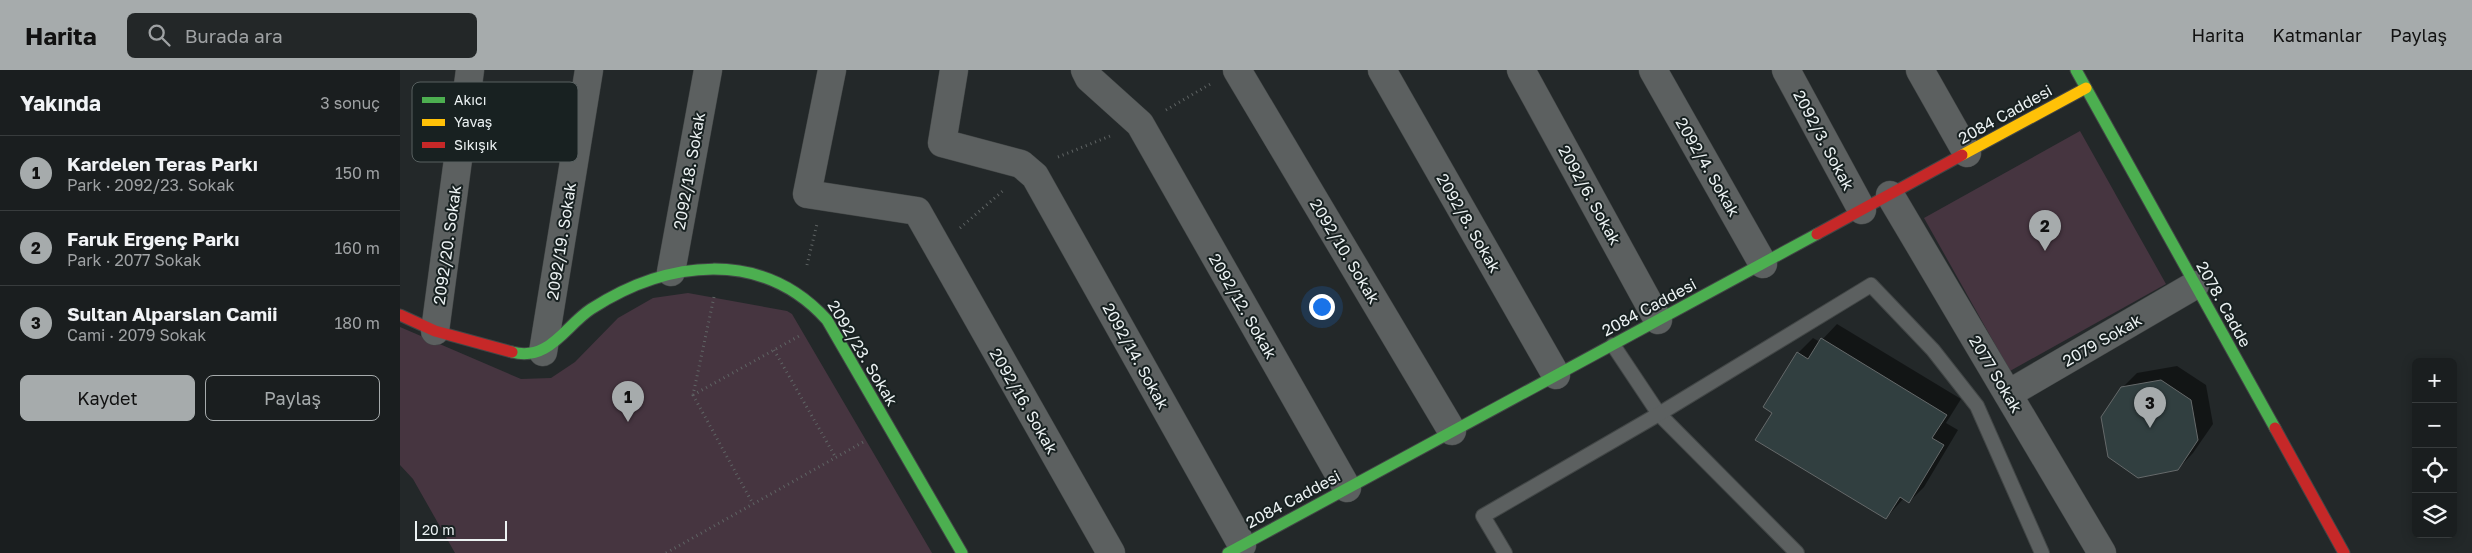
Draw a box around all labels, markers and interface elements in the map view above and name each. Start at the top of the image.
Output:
search box [127,13,477,58]
text: Harita [25,21,97,50]
icon: search [145,21,173,49]
text: Burada ara [185,24,283,47]
text: Harita [2191,24,2244,46]
text: Katmanlar [2272,24,2362,46]
text: Paylaş [2390,24,2447,46]
street label: 2084 Caddesi [1955,80,2055,148]
legend [412,82,578,162]
street label: 2092/3. Sokak [1789,86,1859,194]
text: Yakında [20,90,101,116]
text: Akıcı [454,91,486,108]
text: 3 sonuç [320,93,380,113]
street label: 2092/18. Sokak [669,111,709,231]
text: Yavaş [454,113,492,130]
street label: 2092/4. Sokak [1672,114,1744,220]
text: Sıkışık [454,136,498,153]
street label: 2092/6. Sokak [1554,142,1626,248]
text: Kardelen Teras Parkı [67,152,258,175]
text: 1 [32,163,40,183]
text: 150 m [335,163,380,183]
street label: 2092/8. Sokak [1433,170,1505,276]
text: Park · 2092/23. Sokak [67,175,235,195]
street label: 2092/19. Sokak [542,181,580,301]
street label: 2092/20. Sokak [429,184,465,306]
street label: 2092/10. Sokak [1306,195,1384,307]
pin: 2 [2029,210,2061,251]
text: Faruk Ergenç Parkı [67,227,240,250]
text: 2 [31,238,41,258]
text: 160 m [334,238,380,258]
text: Park · 2077 Sokak [67,250,201,270]
street label: 2092/12. Sokak [1205,250,1281,362]
street label: 2078. Cadde [2192,258,2256,350]
street label: 2084 Caddesi [1598,274,1700,340]
your location [1309,294,1335,320]
street label: 2092/23. Sokak [824,296,902,410]
street label: 2092/14. Sokak [1098,299,1174,413]
text: Sultan Alparslan Camii [67,302,277,325]
street label: 2079 Sokak [2059,309,2145,371]
text: 3 [31,313,41,333]
text: 180 m [334,313,380,333]
text: Cami · 2079 Sokak [67,325,206,345]
street label: 2077 Sokak [1965,332,2027,416]
street label: 2092/16. Sokak [986,345,1062,457]
map controls [2412,358,2457,538]
button: + [2412,358,2457,403]
button: Kaydet [20,375,195,421]
button: Paylaş [205,375,380,421]
pin: 1 [612,381,644,422]
pin: 3 [2134,387,2166,428]
button: − [2412,403,2457,448]
button: locate [2412,448,2457,493]
street label: 2084 Caddesi [1242,466,1344,532]
button: layers [2412,493,2457,538]
scale bar [415,518,508,541]
text: 20 m [422,521,455,538]

